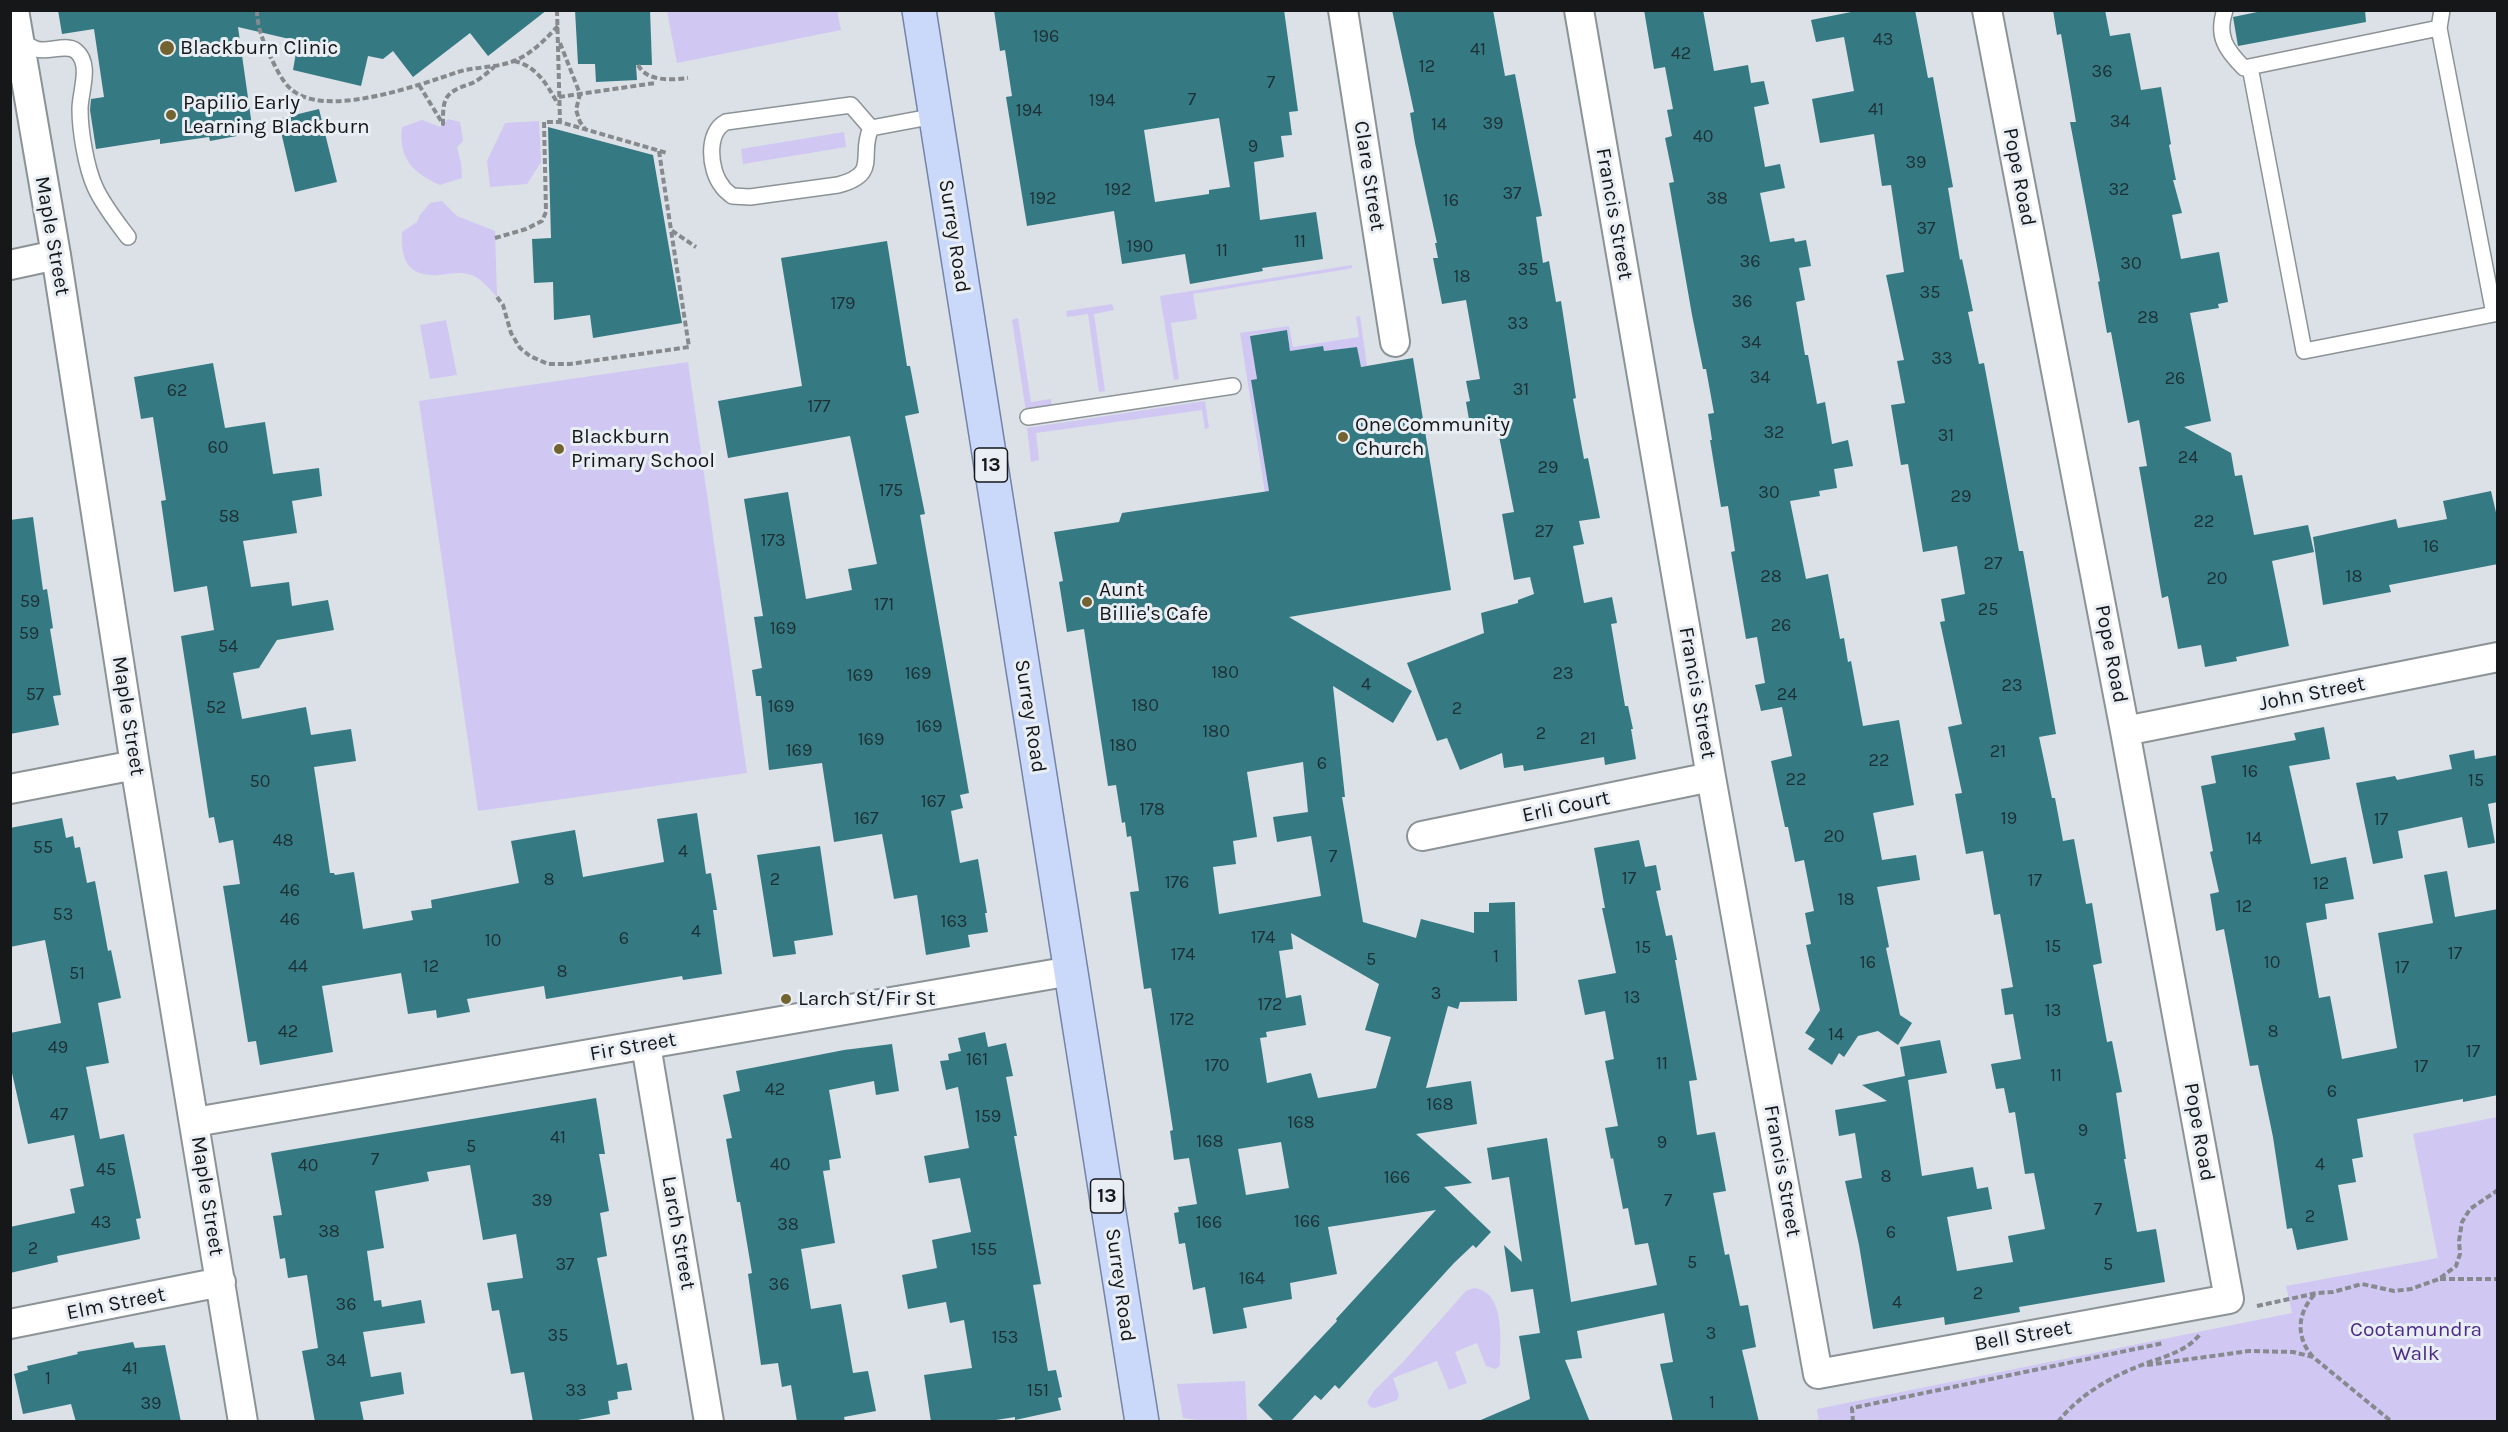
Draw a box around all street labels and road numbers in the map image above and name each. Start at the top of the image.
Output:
street label: Clare Street [1348,119,1390,233]
street label: Pope Road [1997,126,2041,228]
street label: Francis Street [1590,146,1638,282]
street label: Maple Street [29,174,75,298]
street label: Surrey Road [933,177,975,295]
road number: 13 [974,448,1008,482]
street label: Pope Road [2089,603,2133,705]
street label: Francis Street [1673,625,1721,761]
street label: Maple Street [106,654,150,778]
street label: Surrey Road [1009,657,1051,775]
street label: John Street [2257,671,2367,717]
street label: Erli Court [1520,785,1612,829]
street label: Fir Street [588,1027,678,1067]
street label: Pope Road [2178,1081,2220,1183]
street label: Francis Street [1758,1103,1806,1239]
street label: Maple Street [185,1134,229,1258]
street label: Larch Street [656,1174,700,1292]
road number: 13 [1090,1179,1124,1213]
street label: Surrey Road [1100,1227,1140,1343]
street label: Elm Street [65,1282,167,1326]
street label: Bell Street [1972,1315,2074,1357]

